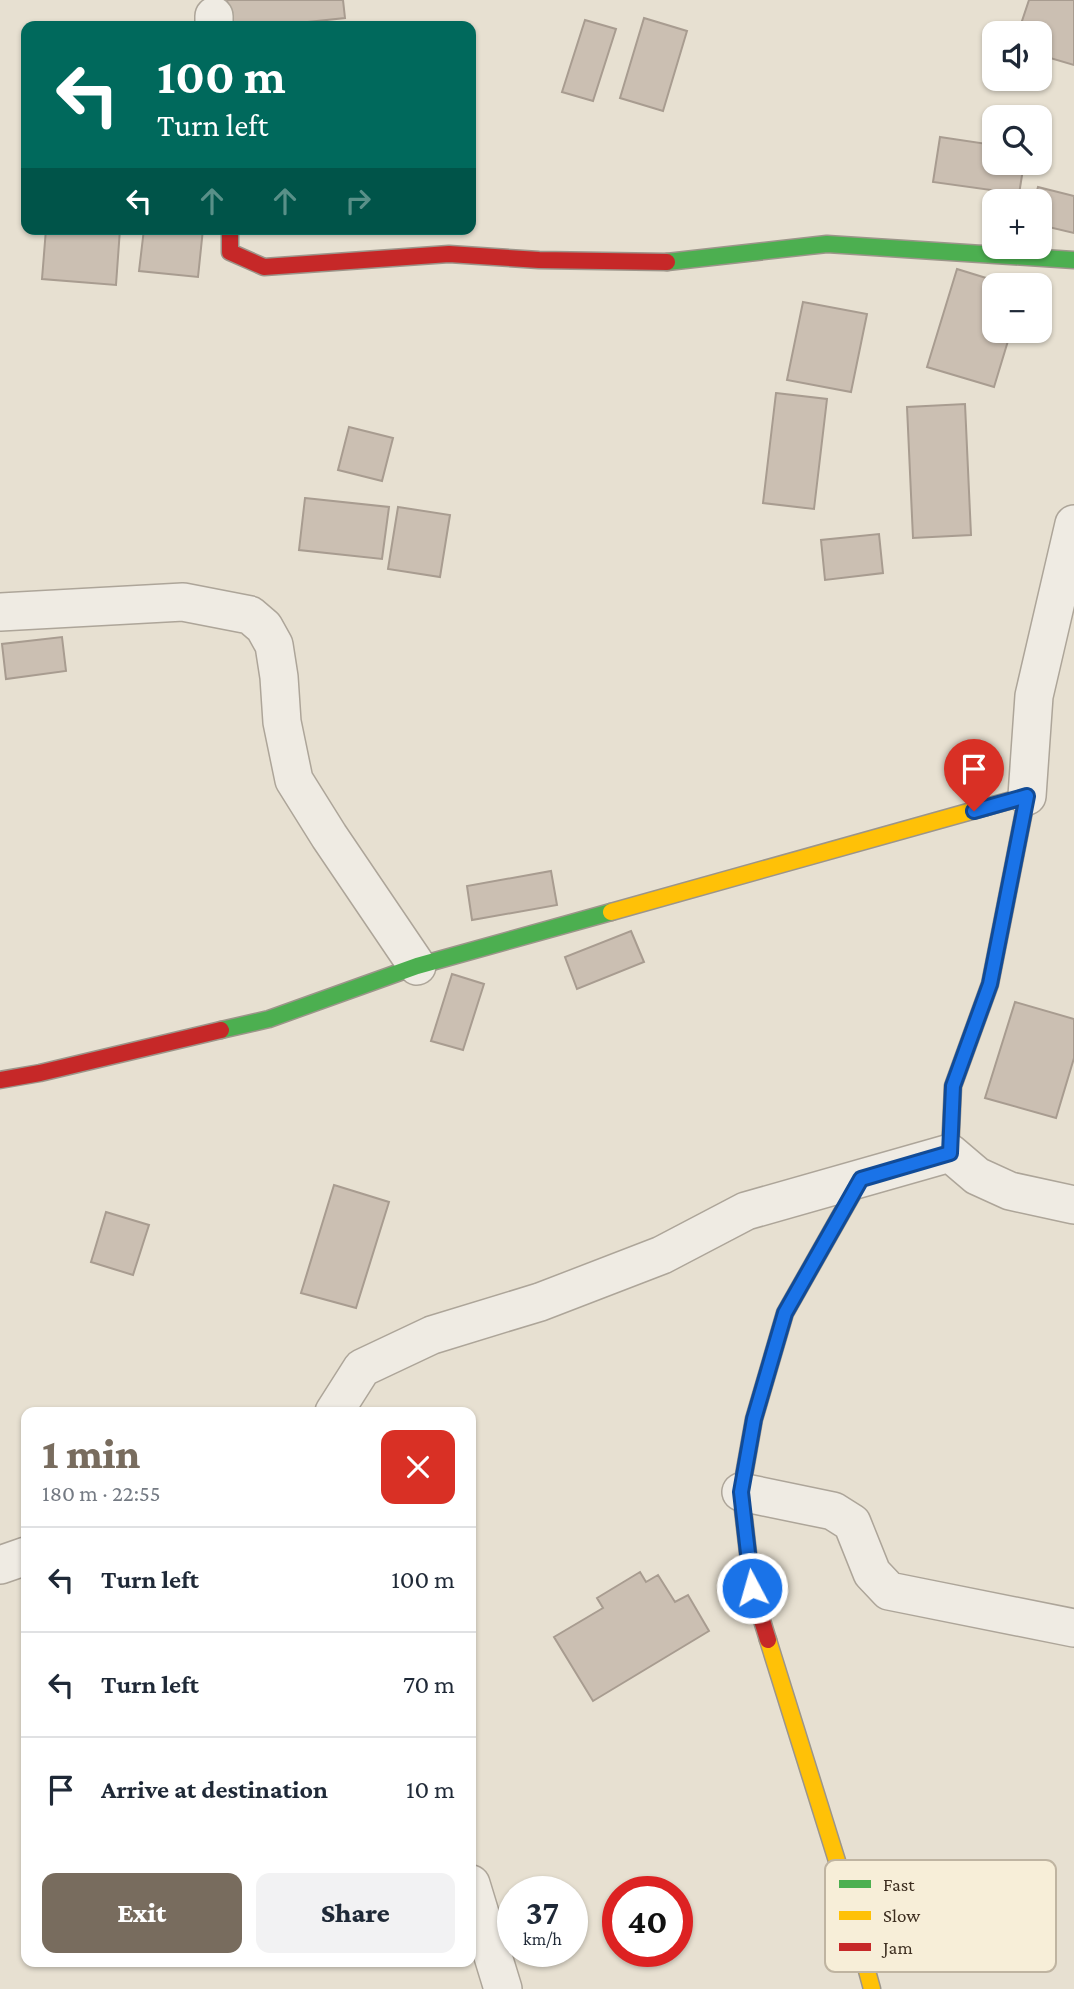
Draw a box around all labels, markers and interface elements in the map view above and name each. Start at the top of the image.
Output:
map controls [982,21,1052,343]
button: sound [982,21,1052,91]
icon: left [42,49,133,140]
text: 100 m [157,49,286,104]
button: search [982,105,1052,175]
text: Turn left [157,107,268,143]
icon: left [120,182,158,220]
icon: ahead [193,182,231,220]
icon: ahead [266,182,304,220]
icon: right [339,182,377,220]
button: + [982,189,1052,259]
button: − [982,273,1052,343]
pin [944,739,1004,811]
icon: arrive [955,750,993,788]
text: 1 min [42,1430,140,1477]
button: close [381,1430,455,1504]
text: 180 m · 22:55 [42,1480,161,1506]
position arrow [715,1551,789,1625]
icon: left [42,1561,80,1599]
text: Turn left [101,1565,199,1594]
text: 100 m [391,1565,455,1594]
icon: left [42,1666,80,1704]
text: Turn left [101,1670,199,1699]
text: 70 m [403,1670,455,1699]
icon: arrive [42,1771,80,1809]
text: Arrive at destination [101,1775,328,1804]
text: 10 m [406,1775,455,1804]
legend [825,1860,1056,1972]
button: Exit [42,1873,242,1953]
button: Share [256,1873,455,1953]
text: Fast [883,1874,915,1895]
speed limit sign: 40 [602,1876,693,1967]
text: 37 [526,1893,559,1932]
text: Slow [883,1905,920,1926]
text: km/h [523,1929,562,1949]
text: Jam [881,1937,913,1958]

